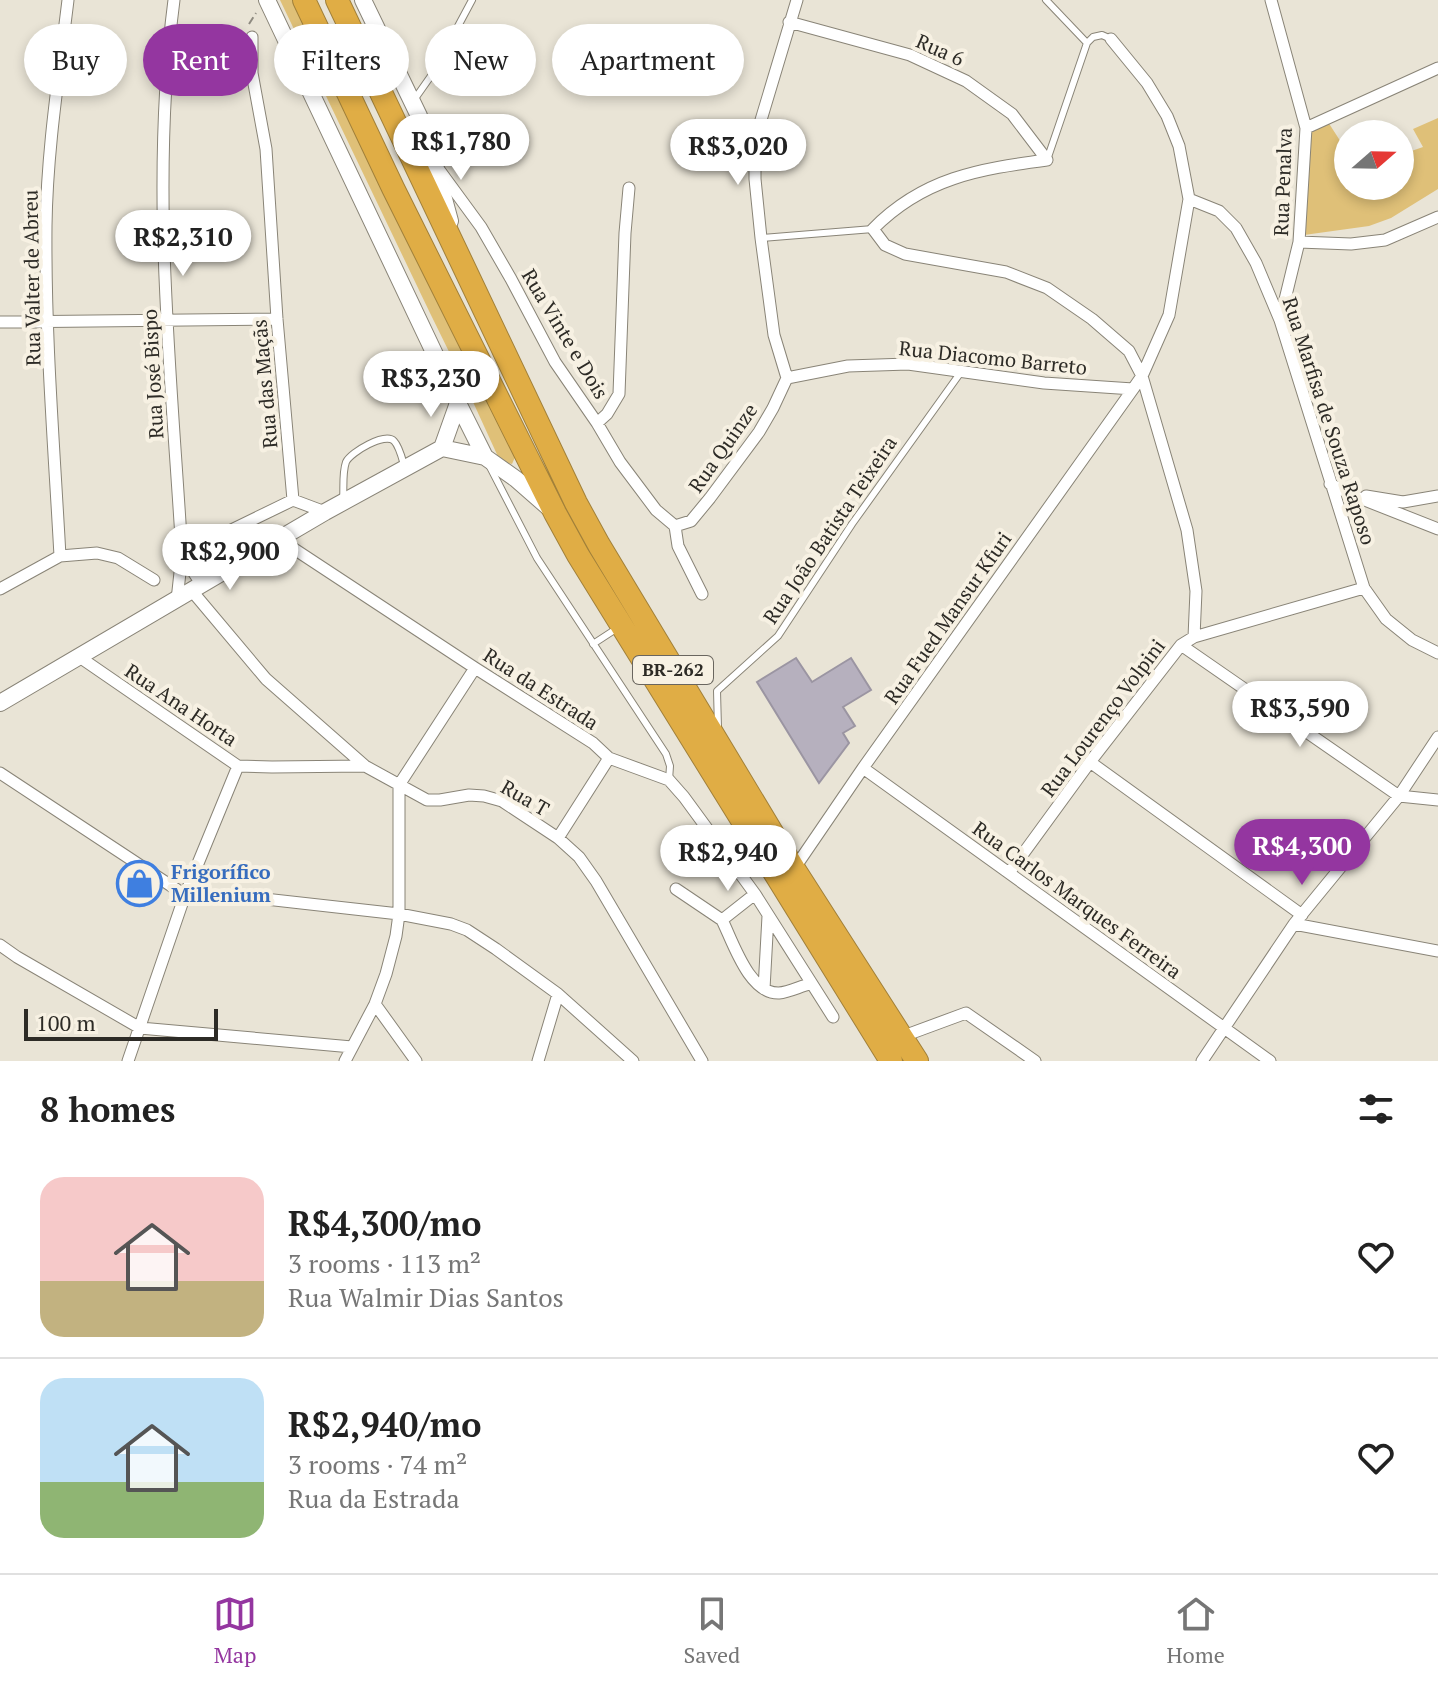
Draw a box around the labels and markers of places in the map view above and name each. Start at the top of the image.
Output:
pin: R$1,780 [387,114,535,182]
pin: R$3,020 [664,119,812,187]
pin: R$2,310 [109,210,257,278]
pin: R$3,230 [357,351,505,419]
pin: R$2,900 [156,524,304,592]
pin: R$3,590 [1226,681,1374,749]
pin: R$4,300 [1228,819,1376,887]
pin: R$2,940 [654,825,802,893]
place label: Frigorífico Millenium [171,858,271,908]
shop icon: Frigorífico Millenium [116,859,164,907]

